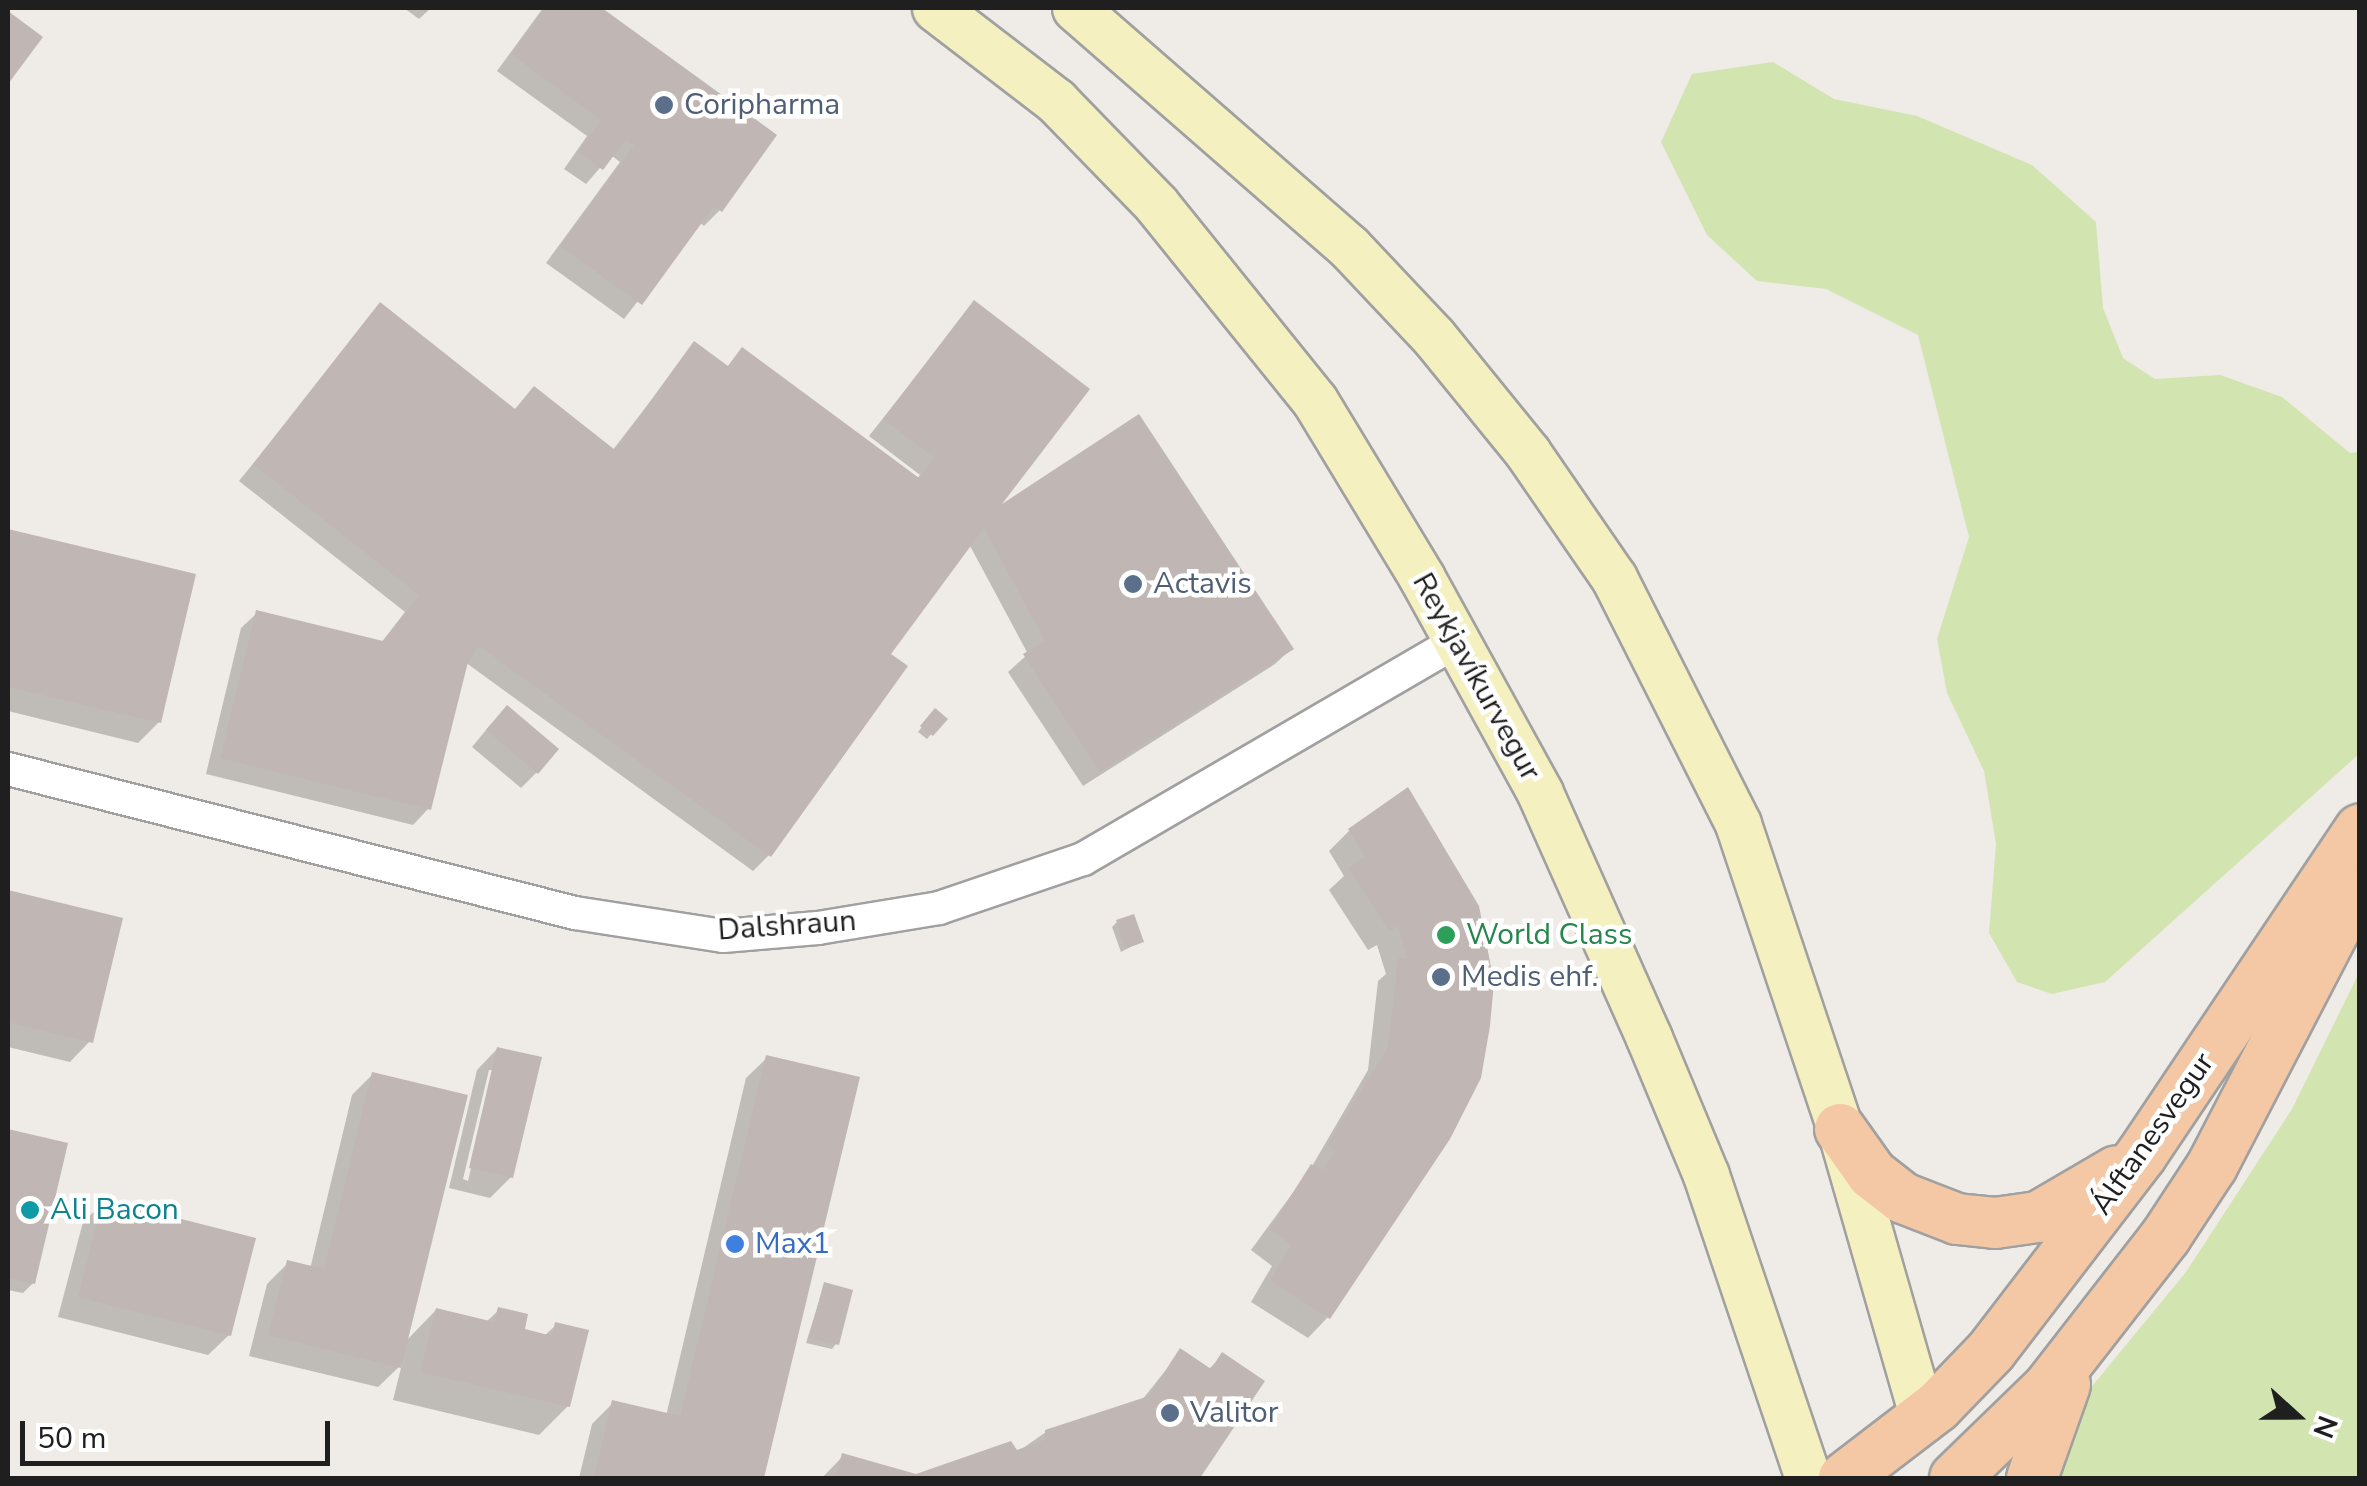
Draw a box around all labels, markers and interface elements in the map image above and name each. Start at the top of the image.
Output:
place label: Coripharma [684,87,840,123]
marker: Coripharma [653,94,675,116]
place label: Actavis [1153,566,1252,602]
street label: Reykjavíkurvegur [1404,567,1548,787]
marker: Actavis [1122,573,1144,595]
street label: Dalshraun [717,903,857,949]
place label: World Class [1466,917,1632,953]
marker: World Class [1435,924,1457,946]
place label: Medis ehf. [1461,959,1598,995]
marker: Medis ehf. [1430,966,1452,988]
street label: Álftanesvegur [2084,1046,2222,1222]
place label: Ali Bacon [50,1192,179,1228]
marker: Ali Bacon [19,1199,41,1221]
place label: Max1 [755,1226,830,1262]
marker: Max1 [724,1233,746,1255]
north arrow [2247,1366,2347,1466]
place label: Valitor [1190,1395,1278,1431]
scale bar [25,1401,335,1463]
marker: Valitor [1159,1402,1181,1424]
text: N [2304,1410,2347,1443]
text: 50 m [37,1418,106,1459]

